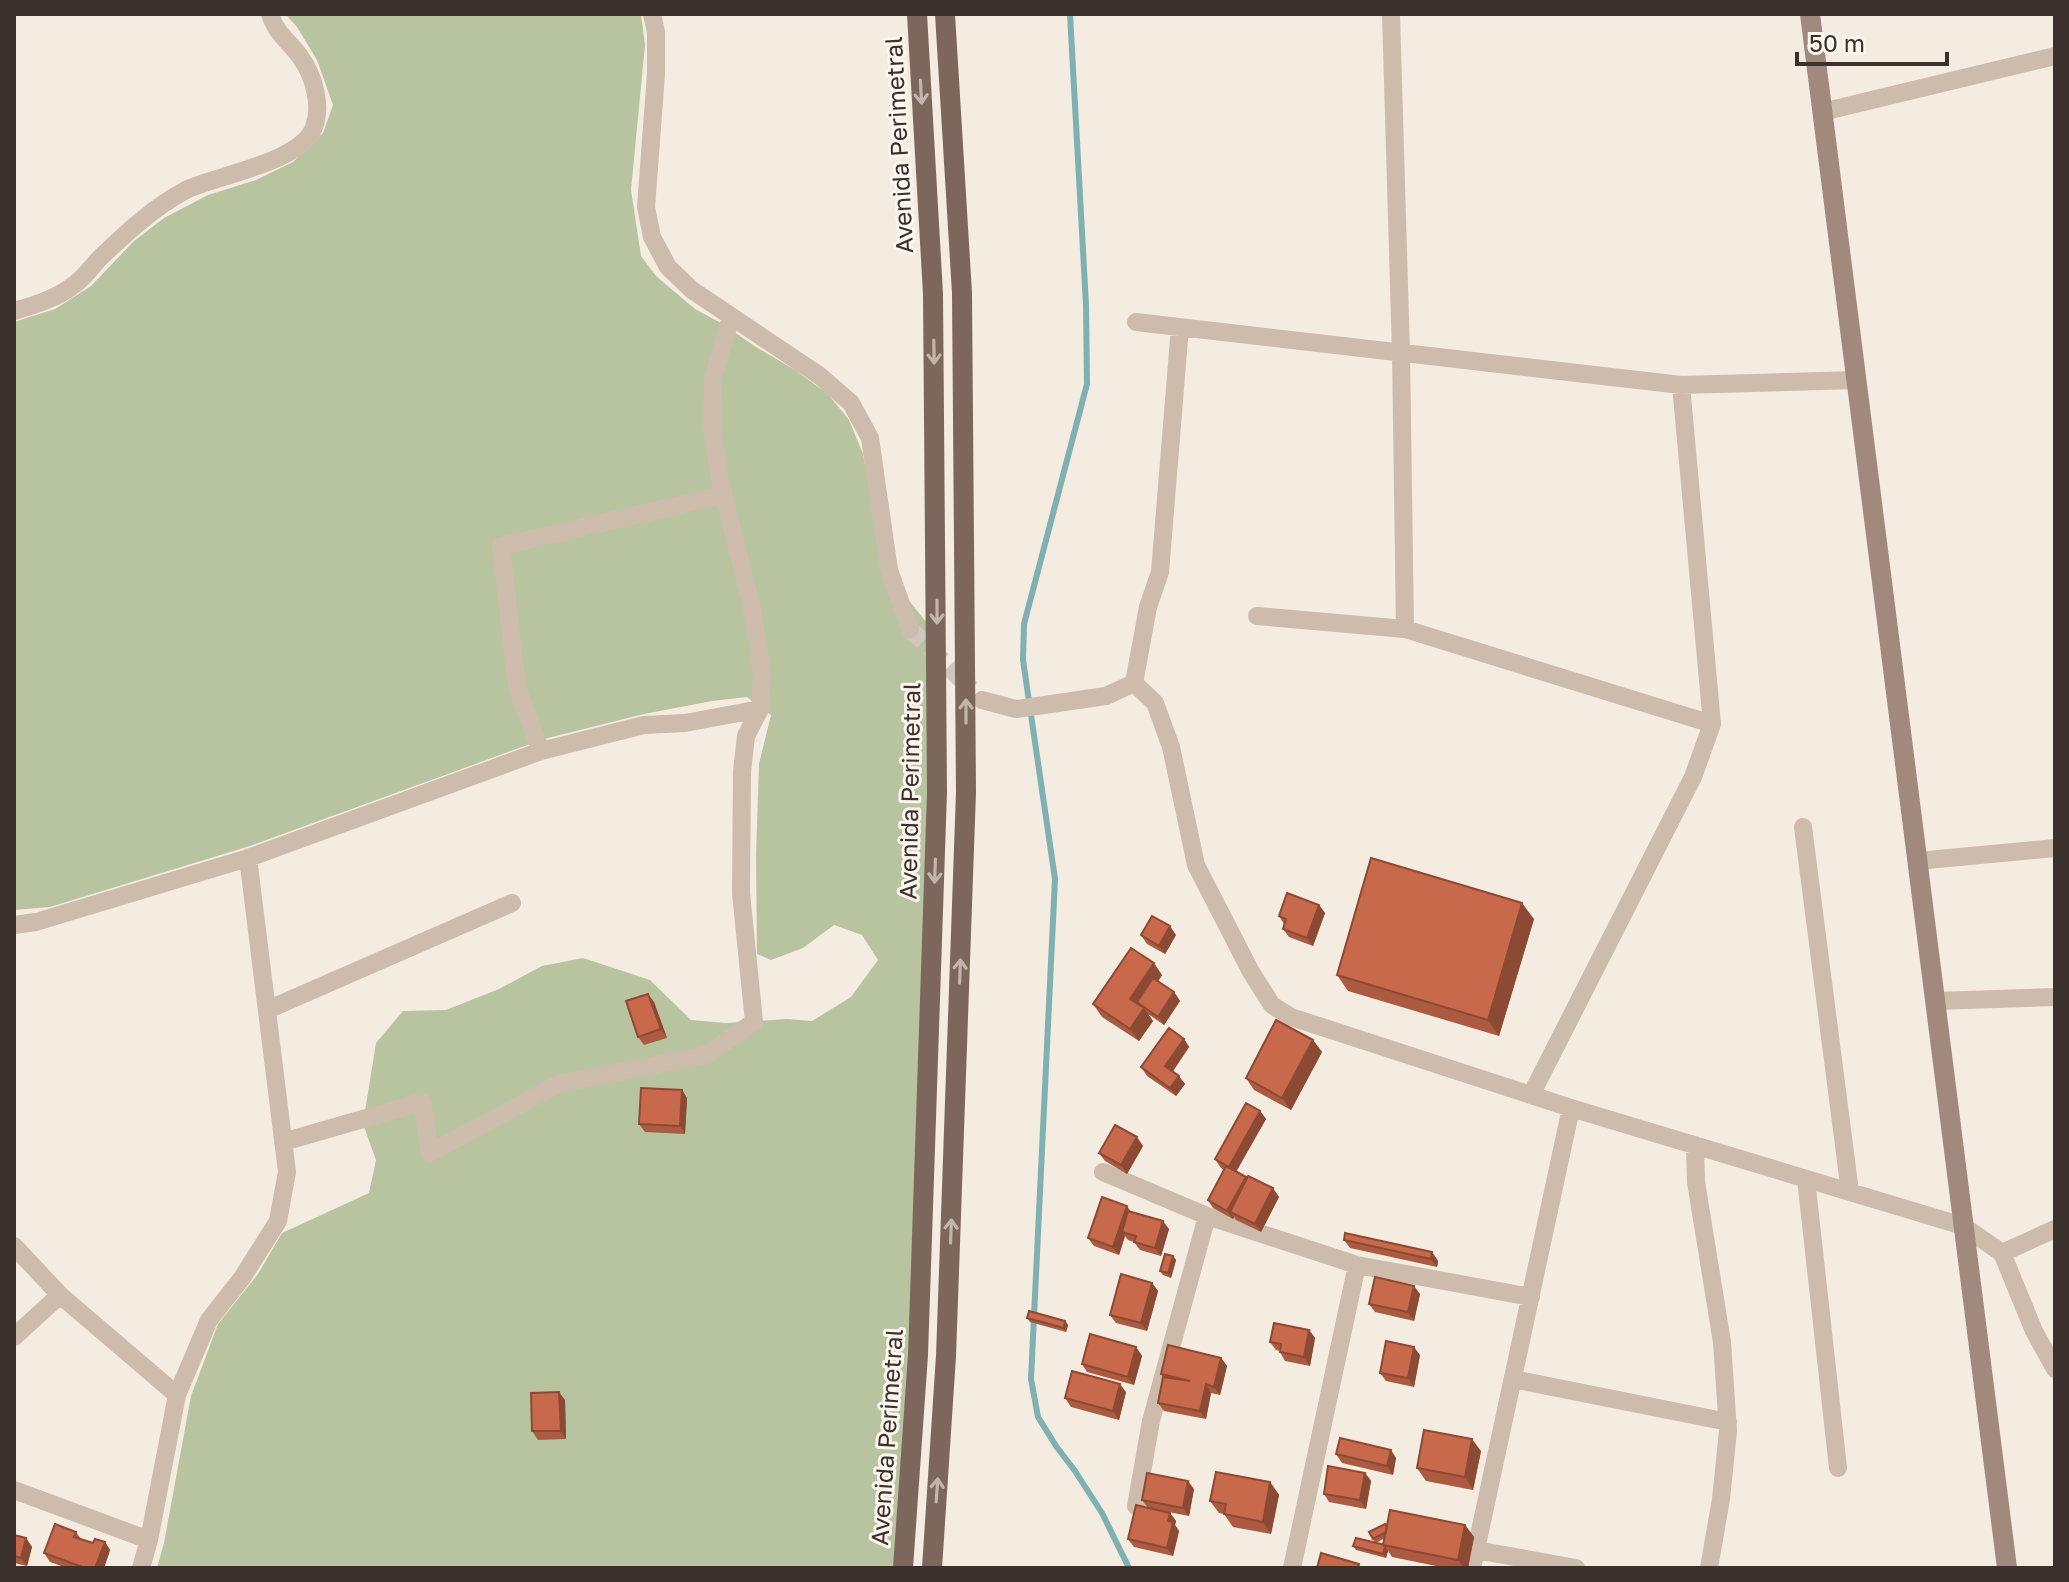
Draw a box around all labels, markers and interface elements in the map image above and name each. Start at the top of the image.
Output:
scale bar [1797,16,1947,66]
text: 50 m [1809,28,1865,57]
street label: Avenida Perimetral [878,36,918,254]
one-way arrow [914,78,929,105]
one-way arrow [926,338,942,365]
one-way arrow [929,598,945,625]
street label: Avenida Perimetral [893,682,925,900]
one-way arrow [958,698,974,725]
one-way arrow [927,857,942,884]
one-way arrow [952,958,967,985]
one-way arrow [943,1218,958,1245]
street label: Avenida Perimetral [864,1328,908,1546]
one-way arrow [930,1477,945,1504]

